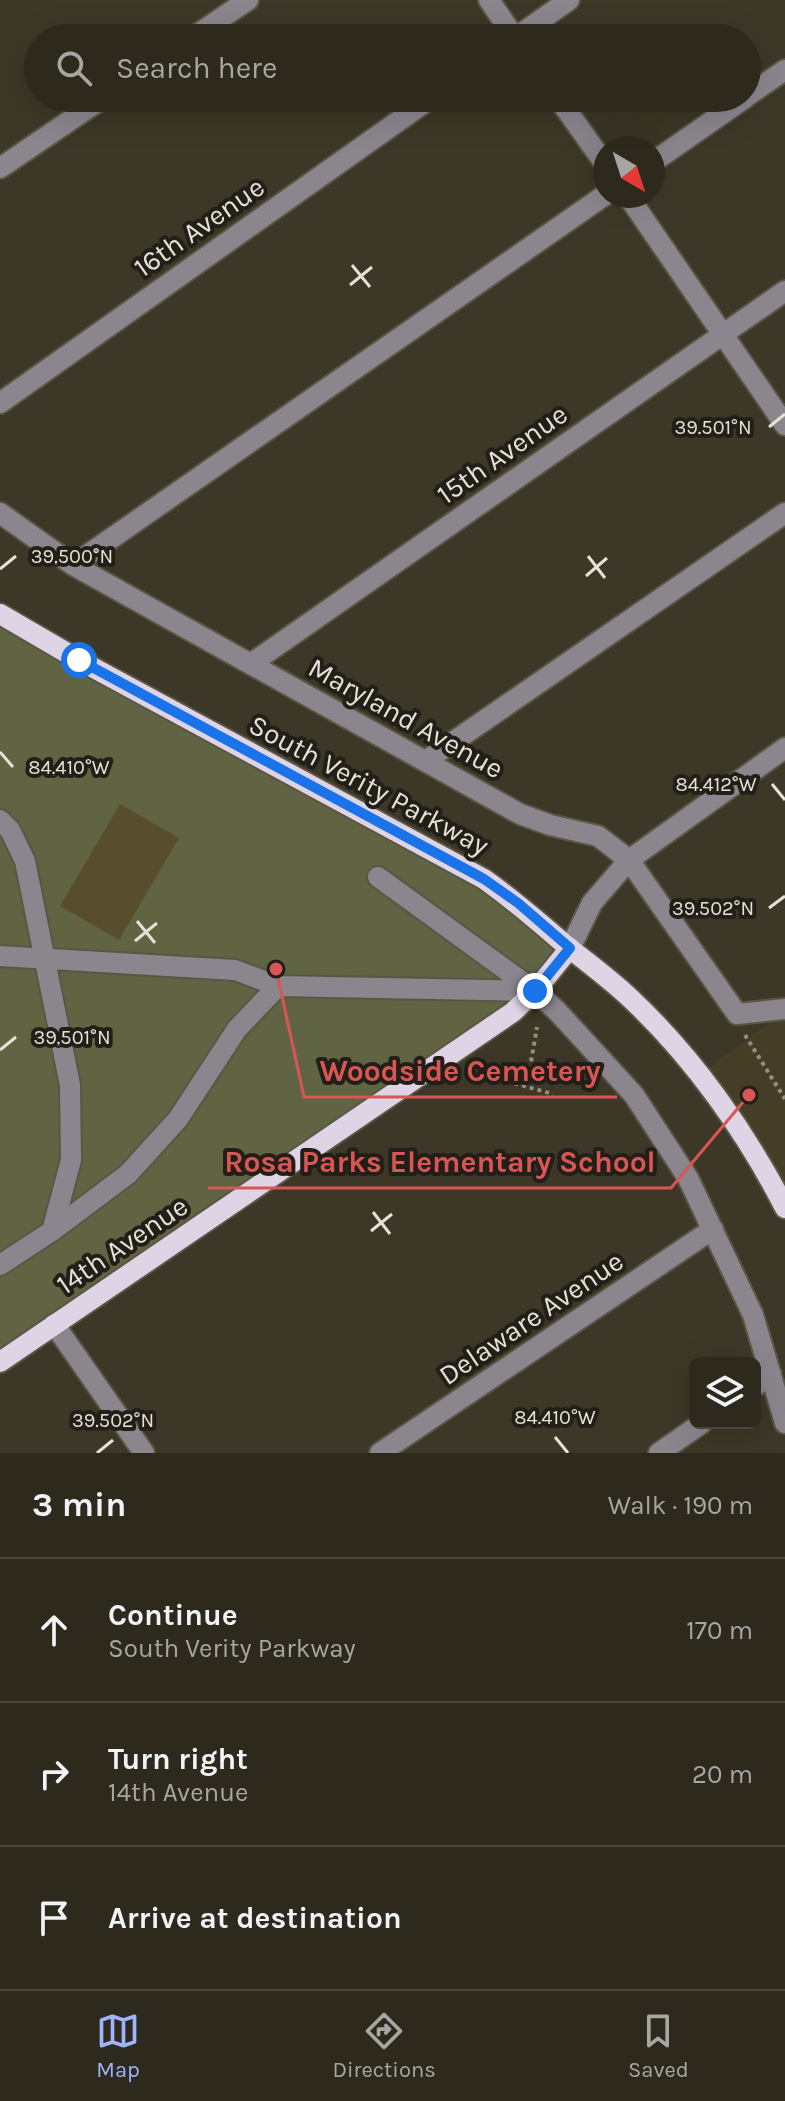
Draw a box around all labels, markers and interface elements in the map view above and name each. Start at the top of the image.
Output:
search box [24,24,761,112]
icon: search [52,46,96,90]
text: Search here [116,50,277,86]
north arrow [593,136,665,208]
street label: 16th Avenue [127,170,271,284]
street label: 15th Avenue [431,397,573,511]
text: 39.501°N [674,416,752,439]
text: 39.500°N [31,545,113,568]
route start [61,642,97,678]
street label: Maryland Avenue [303,651,509,785]
street label: South Verity Parkway [244,708,494,862]
text: 84.410°W [28,756,110,779]
text: 84.412°W [675,773,757,796]
text: 39.502°N [672,897,754,920]
route end [517,973,553,1009]
text: 39.501°N [33,1026,111,1049]
callout: Woodside Cemetery [304,1043,617,1097]
text: Woodside Cemetery [319,1053,601,1089]
callout: Rosa Parks Elementary School [208,1134,671,1188]
text: Rosa Parks Elementary School [224,1144,656,1180]
street label: 14th Avenue [50,1189,194,1301]
street label: Delaware Avenue [433,1244,629,1392]
map controls [689,1357,761,1429]
button: layers [689,1357,761,1429]
text: 84.410°W [514,1406,596,1429]
text: 39.502°N [72,1409,154,1432]
text: 3 min [32,1485,126,1525]
text: Walk · 190 m [608,1490,753,1521]
text: Continue [108,1597,238,1633]
icon: ahead [32,1608,76,1652]
text: 170 m [686,1615,753,1646]
text: South Verity Parkway [108,1633,356,1664]
text: Turn right [108,1741,248,1777]
icon: right [32,1752,76,1796]
text: 20 m [692,1759,753,1790]
text: 14th Avenue [108,1777,248,1808]
icon: arrive [32,1896,76,1940]
text: Arrive at destination [108,1900,402,1936]
tab: Map [96,2009,140,2083]
tab: Directions [332,2009,436,2083]
tab: Saved [628,2009,689,2083]

